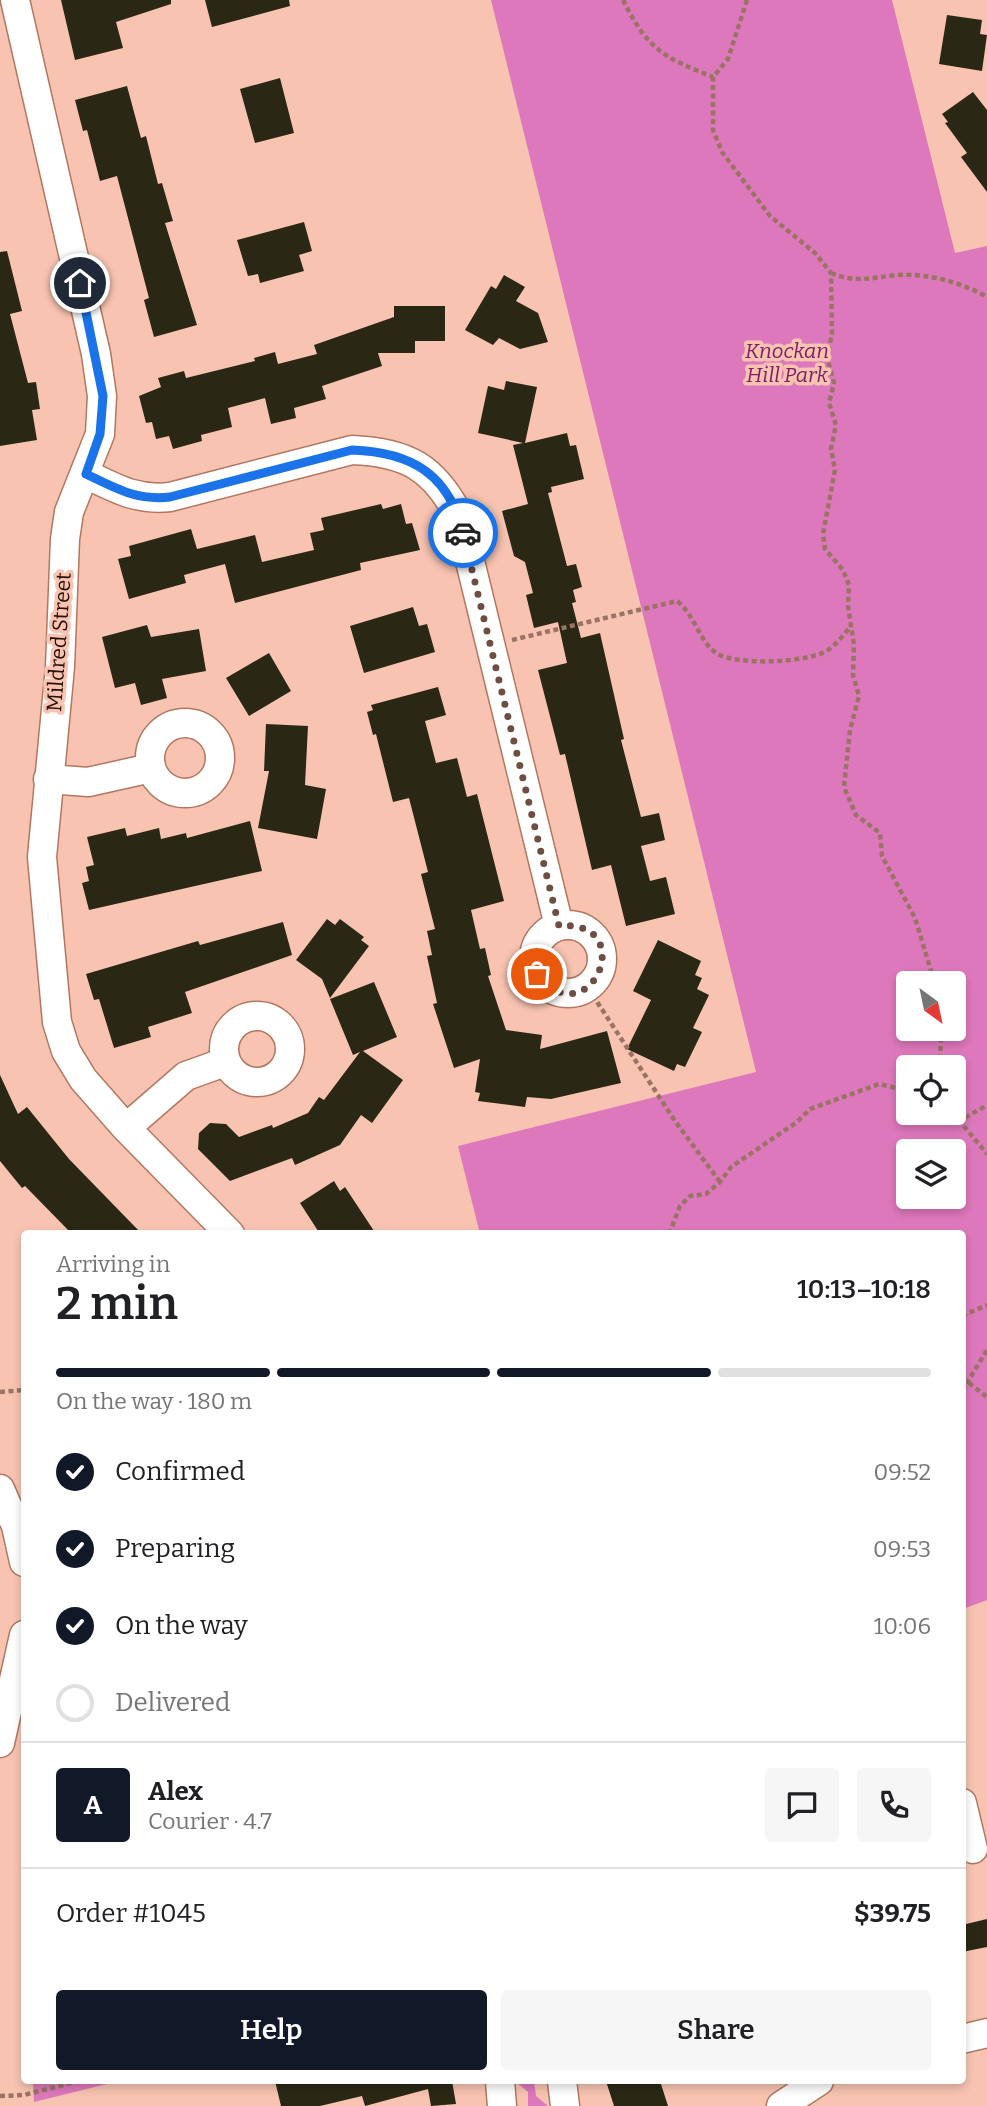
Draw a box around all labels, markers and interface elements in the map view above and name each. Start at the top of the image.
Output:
pin [50,253,110,313]
icon: home [61,264,99,302]
park label: Knockan Hill Park [745,338,829,388]
courier [428,498,498,568]
icon: car [444,514,482,552]
street label: Mildred Street [41,571,77,713]
pin [507,944,567,1004]
icon: bag [518,955,556,993]
north arrow [896,971,966,1041]
map controls [896,971,966,1209]
button: locate [896,1055,966,1125]
button: layers [896,1139,966,1209]
text: Arriving in [56,1250,170,1278]
text: 10:13–10:18 [797,1274,931,1305]
text: 2 min [56,1276,178,1331]
text: On the way · 180 m [56,1387,252,1415]
icon: check [56,1453,94,1491]
text: Confirmed [115,1456,245,1487]
text: 09:52 [874,1458,931,1486]
icon: check [56,1530,94,1568]
text: Preparing [115,1533,235,1564]
text: 09:53 [873,1535,931,1563]
icon: check [56,1607,94,1645]
text: On the way [115,1610,248,1641]
text: 10:06 [874,1612,931,1640]
text: Delivered [115,1687,230,1718]
button: chat [765,1768,839,1842]
button: phone [857,1768,931,1842]
text: Alex [148,1776,203,1807]
text: A [84,1790,102,1821]
text: Courier · 4.7 [148,1807,272,1835]
text: Order #1045 [56,1898,206,1929]
text: $39.75 [854,1898,931,1929]
button: Help [56,1990,487,2070]
button: Share [501,1990,931,2070]

